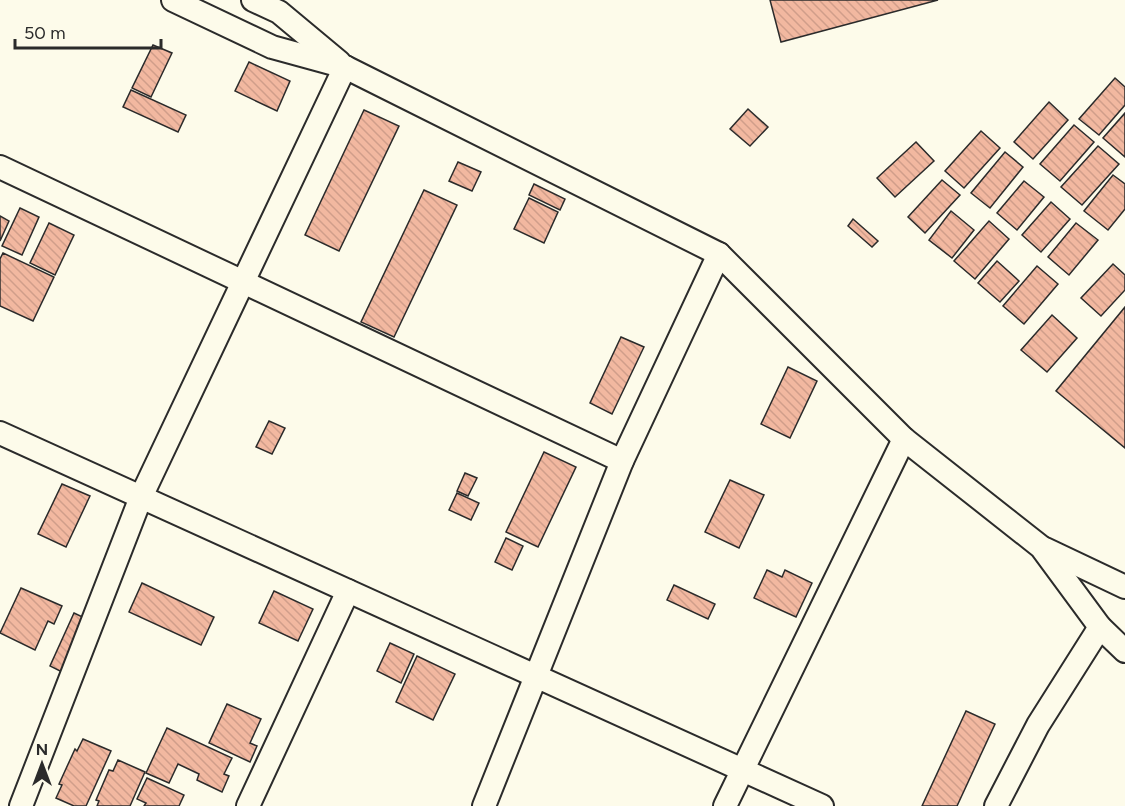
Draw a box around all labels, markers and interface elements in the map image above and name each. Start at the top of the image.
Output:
scale bar [15,12,160,50]
text: 50 m [24,22,66,44]
north arrow [12,734,72,794]
text: N [36,740,48,759]

